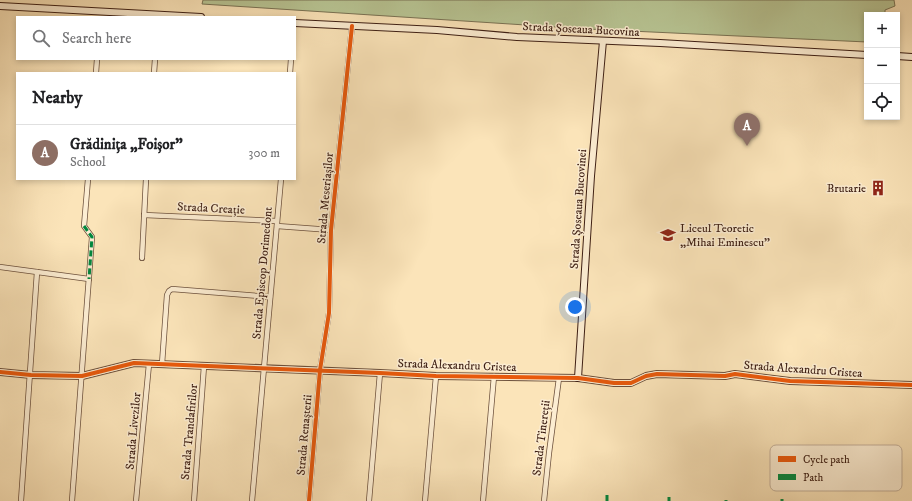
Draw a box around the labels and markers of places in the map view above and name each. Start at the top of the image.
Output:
pin: A [734,113,760,146]
building icon: Brutarie [869,179,887,197]
place label: Brutarie [827,181,866,196]
place label: Liceul Teoretic „Mihai Eminescu” [680,221,770,250]
school or university icon: Liceul Teoretic „Mihai Eminescu” [659,226,677,244]

